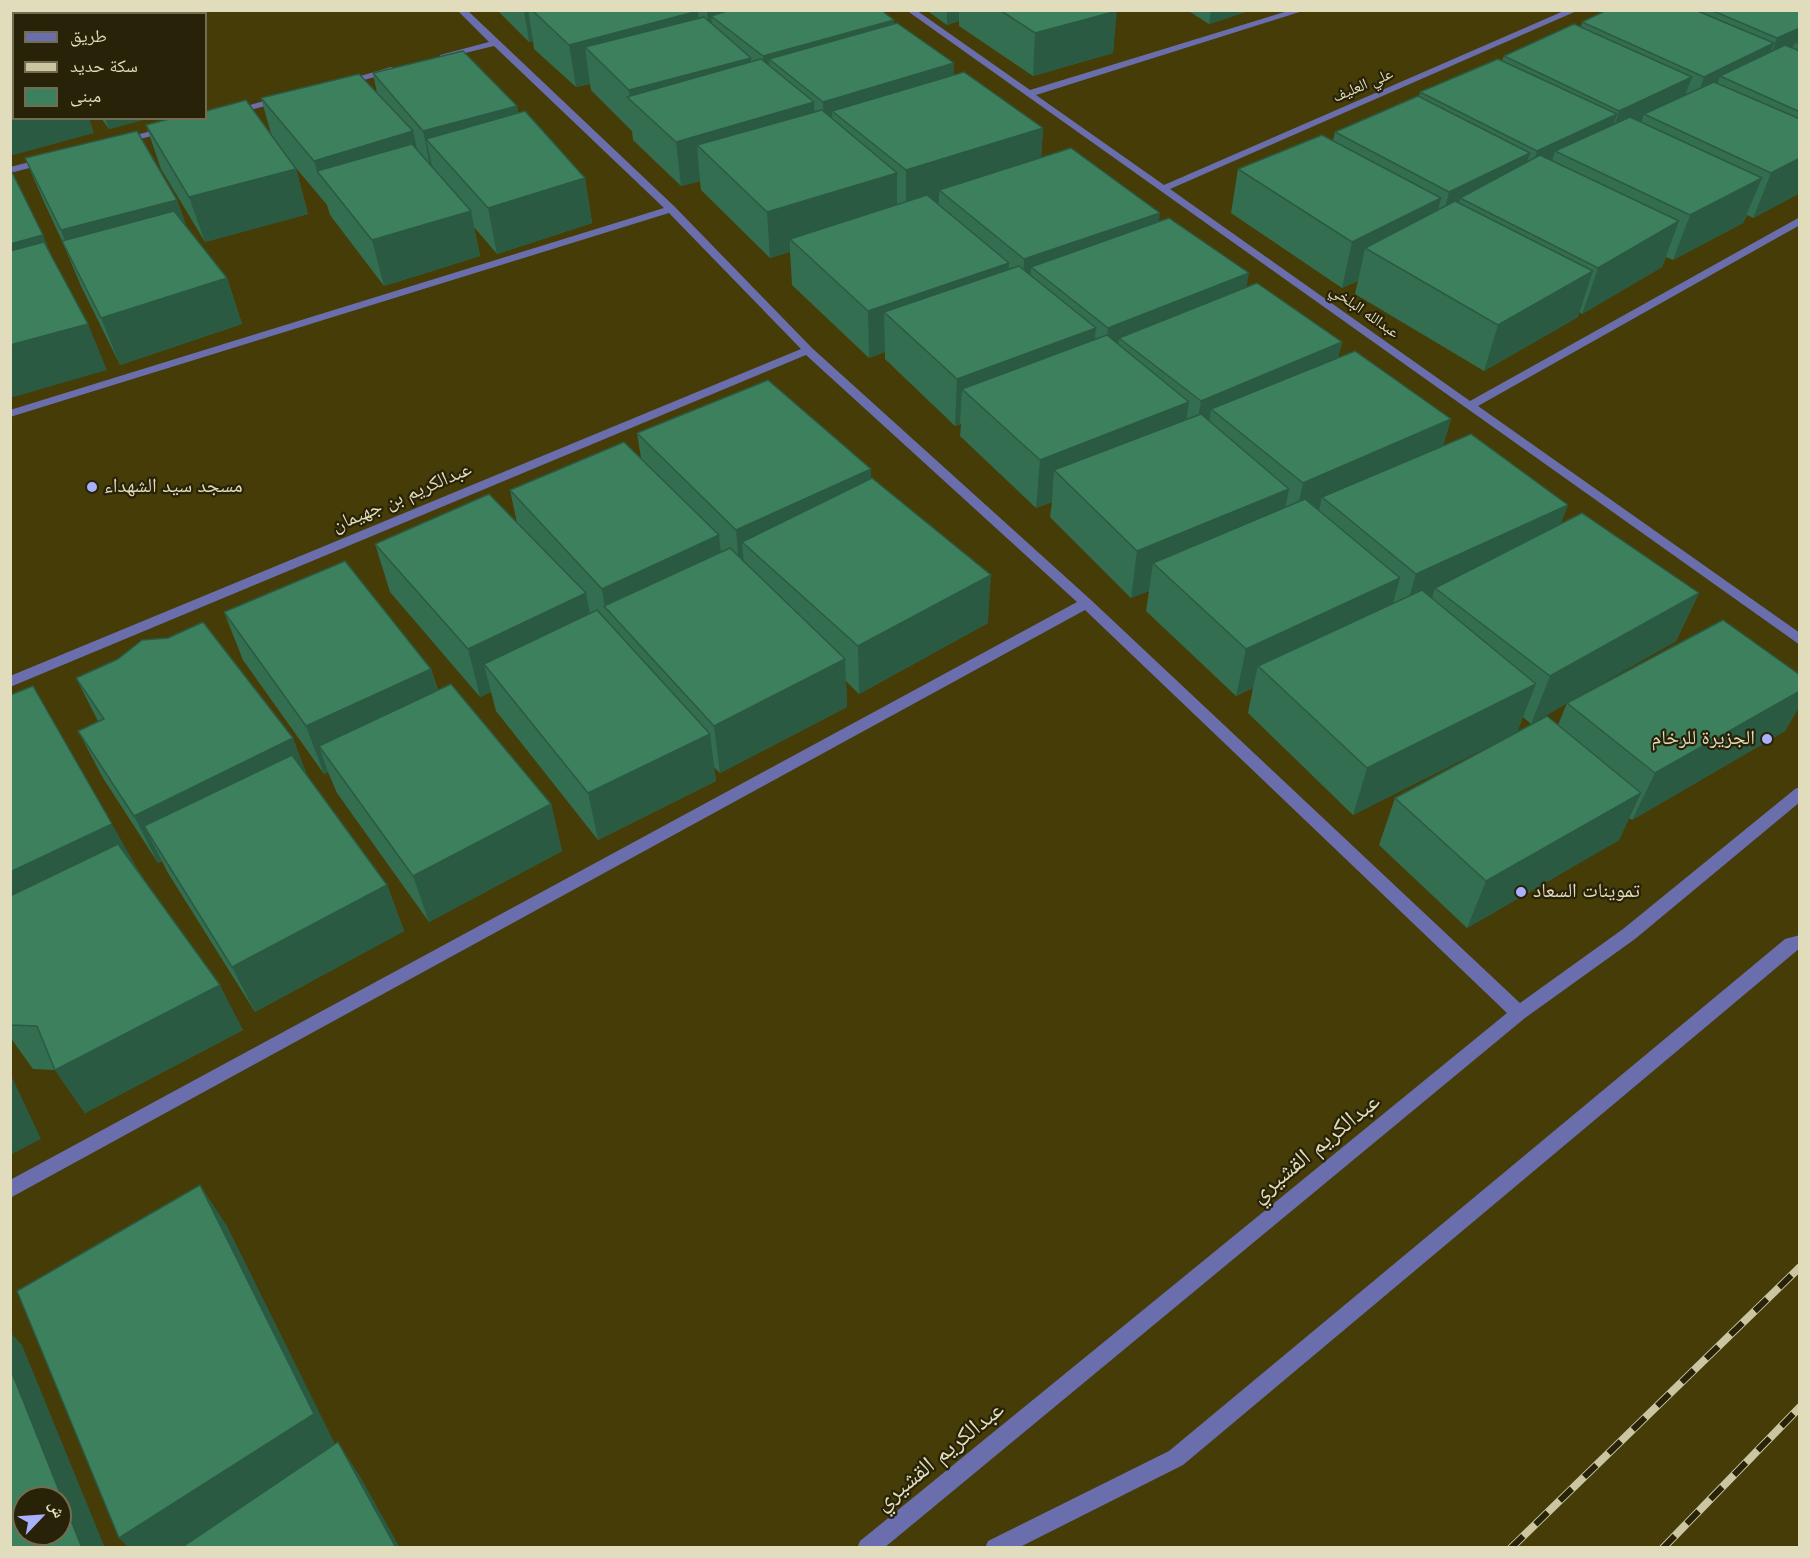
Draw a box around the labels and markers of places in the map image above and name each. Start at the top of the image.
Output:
place label: مسجد سيد الشهداء [104,475,243,499]
marker: مسجد سيد الشهداء [85,480,99,494]
place label: الجزيرة للرخام [1651,727,1755,751]
marker: الجزيرة للرخام [1760,732,1774,746]
place label: تموينات السعاد [1533,880,1640,904]
marker: تموينات السعاد [1514,885,1528,899]

